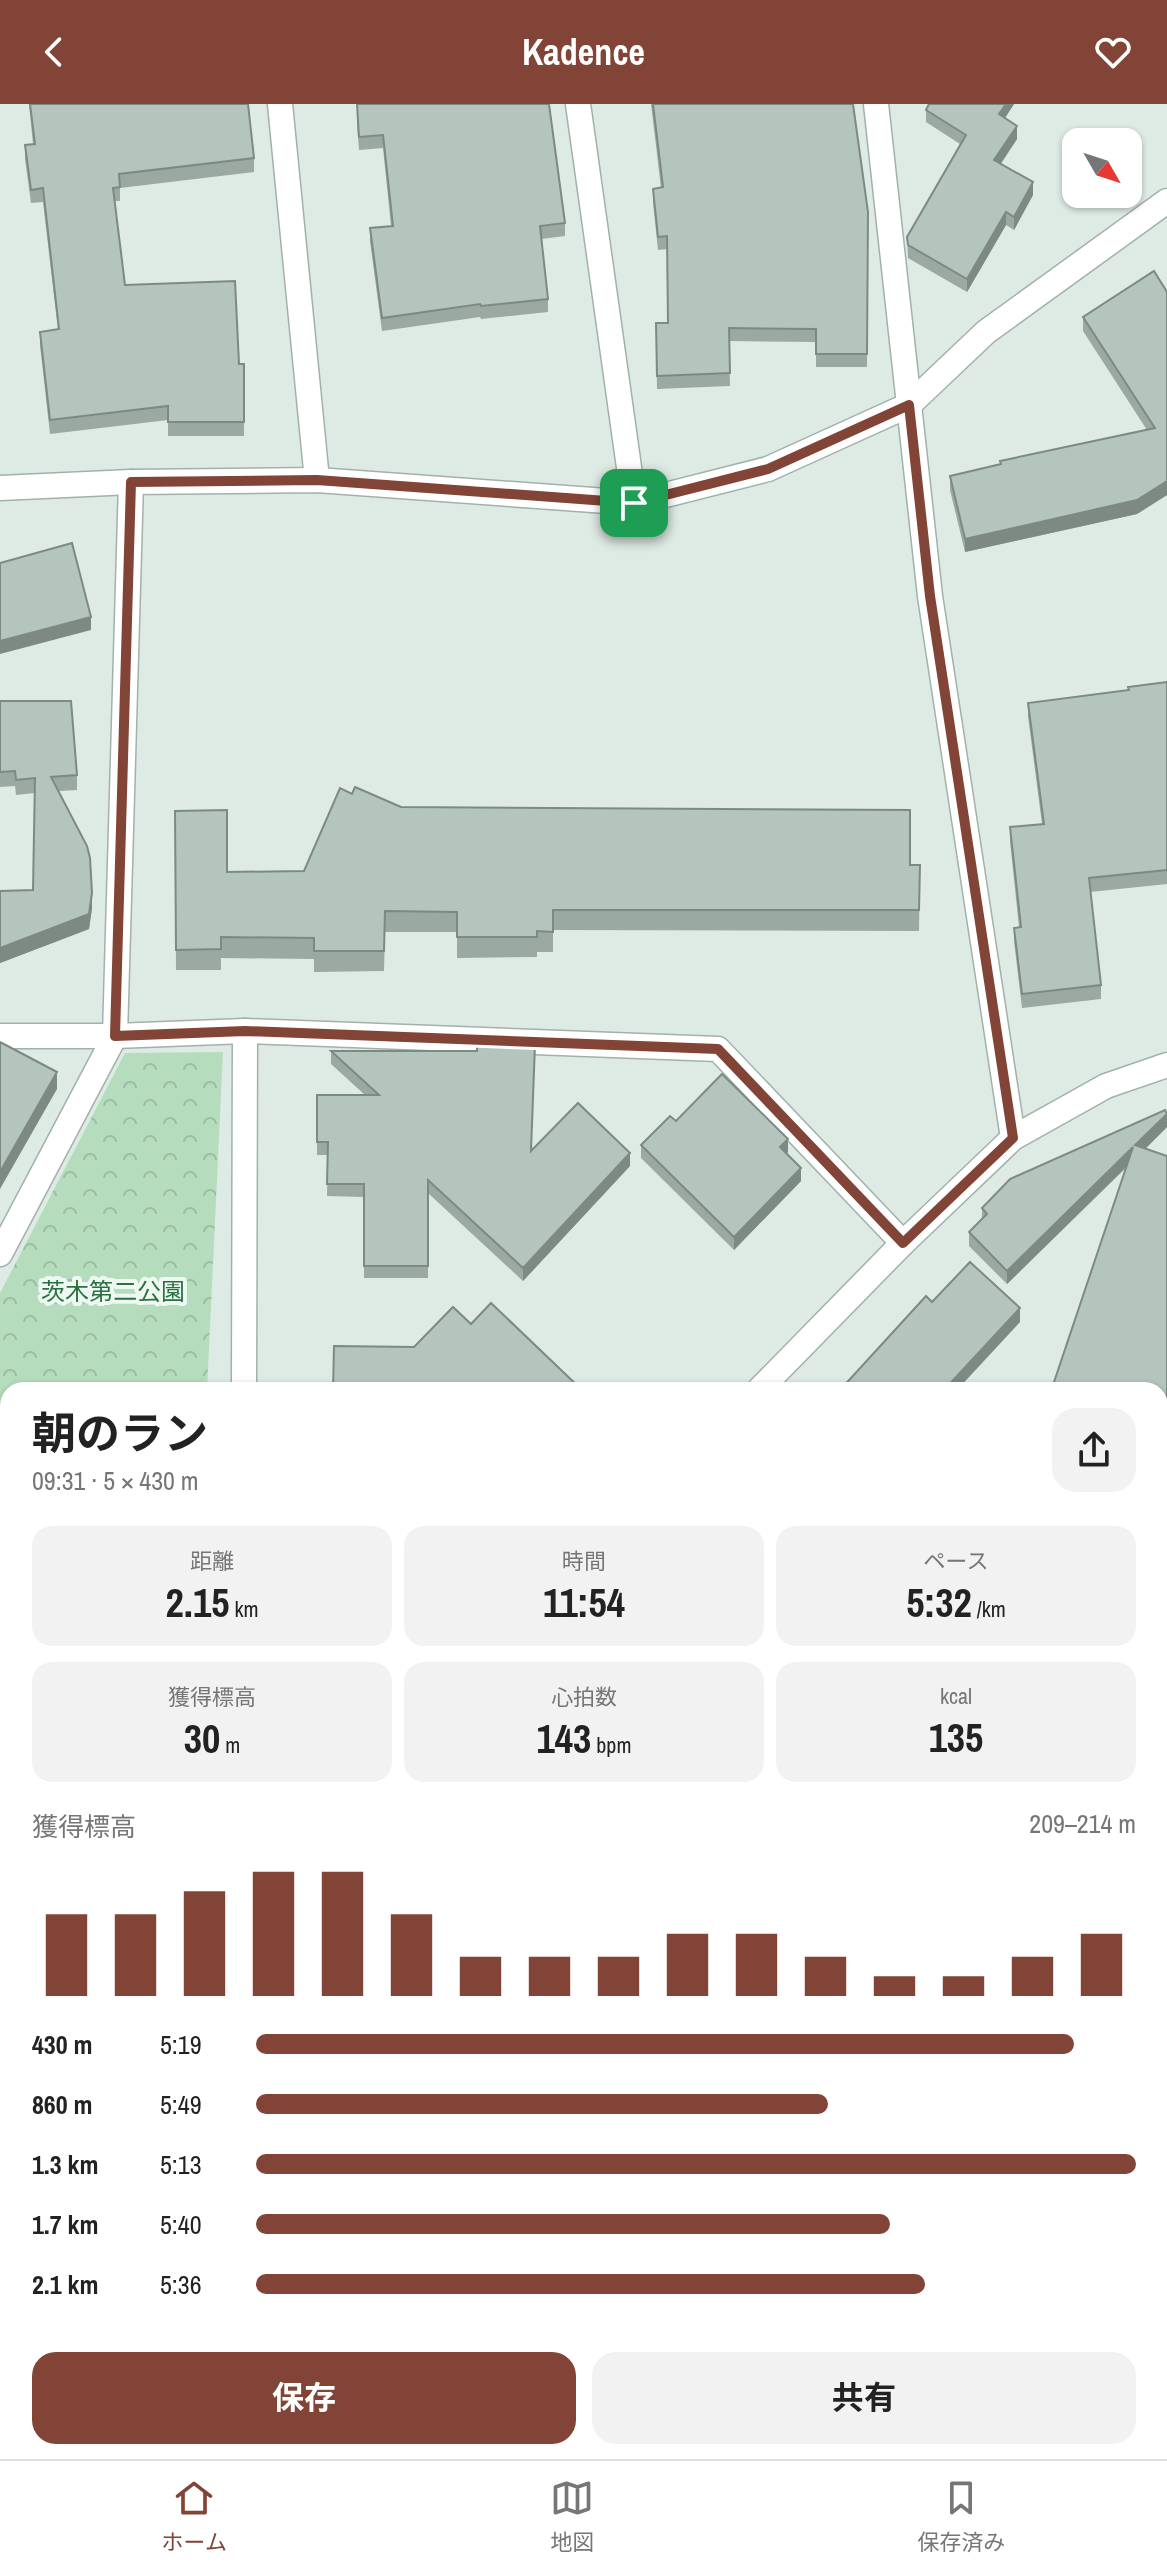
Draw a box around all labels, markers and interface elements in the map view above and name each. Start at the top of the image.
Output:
text: Kadence [522,28,645,76]
icon: back [32,30,76,74]
icon: heart [1091,30,1135,74]
north arrow [1062,128,1142,208]
map controls [1062,128,1142,208]
pin [600,469,668,537]
icon: arrive [612,481,656,525]
park label: 茨木第二公園 [41,1275,185,1307]
text: 朝のラン [32,1403,208,1463]
button: share [1052,1408,1136,1492]
text: 09:31 · 5 × 430 m [32,1463,199,1498]
text: 距離 [190,1546,234,1576]
text: 時間 [562,1546,606,1576]
text: ペース [924,1546,988,1576]
text: 2.15 [166,1576,229,1629]
text: 11:54 [543,1576,625,1629]
text: 5:32 [906,1576,972,1629]
text: km [229,1594,258,1624]
text: /km [972,1594,1006,1624]
text: kcal [940,1681,972,1711]
text: 獲得標高 [168,1682,256,1712]
text: 心拍数 [551,1682,617,1712]
text: 135 [929,1711,983,1764]
text: 30 [184,1712,220,1765]
text: 143 [537,1712,591,1765]
text: m [220,1730,240,1760]
text: bpm [591,1730,631,1760]
text: 209–214 m [1029,1806,1136,1841]
text: 獲得標高 [32,1809,136,1844]
text: 430 m [32,2027,92,2062]
text: 5:19 [160,2027,202,2062]
text: 860 m [32,2087,92,2122]
text: 5:49 [160,2087,202,2122]
text: 1.3 km [32,2147,98,2182]
text: 5:13 [160,2147,202,2182]
text: 1.7 km [32,2207,98,2242]
text: 5:40 [160,2207,202,2242]
text: 2.1 km [32,2267,98,2302]
text: 5:36 [160,2267,202,2302]
button: 保存 [32,2352,576,2444]
button: 共有 [592,2352,1136,2444]
tab: ホーム [162,2476,227,2557]
tab: 地図 [550,2476,594,2557]
tab: 保存済み [917,2476,1005,2557]

